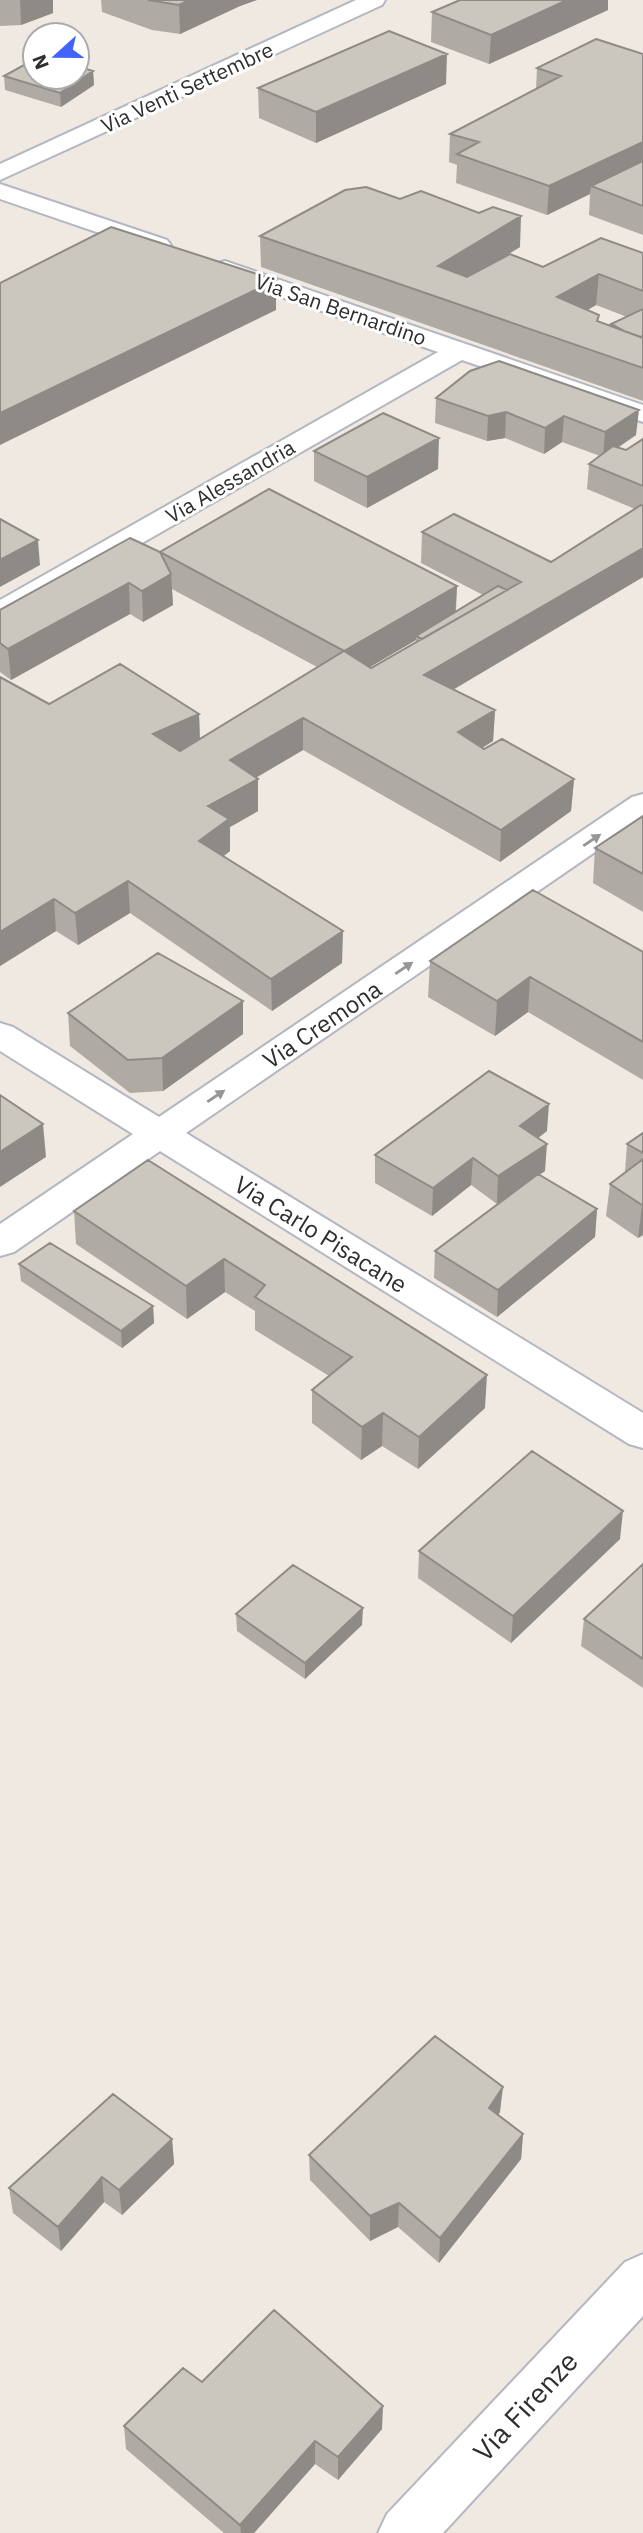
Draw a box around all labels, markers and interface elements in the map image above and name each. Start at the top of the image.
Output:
north arrow [21,21,91,91]
street label: Via Venti Settembre [96,35,278,139]
text: N [26,51,54,73]
street label: Via San Bernardino [252,267,430,351]
street label: Via Alessandria [160,433,300,529]
one-way arrow [582,833,601,846]
one-way arrow [394,962,413,975]
street label: Via Cremona [256,972,388,1075]
one-way arrow [207,1089,225,1103]
street label: Via Carlo Pisacane [229,1168,413,1300]
street label: Via Firenze [464,2343,586,2469]

